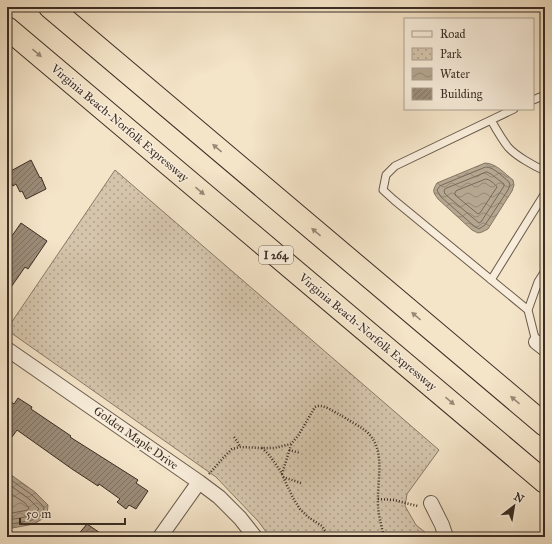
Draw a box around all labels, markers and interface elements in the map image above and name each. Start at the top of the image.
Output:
legend [404,18,534,110]
text: Road [440,27,466,41]
text: Park [440,47,462,61]
one-way arrow [31,48,42,57]
street label: Virginia Beach-Norfolk Expressway [47,61,192,186]
text: Water [440,67,470,81]
text: Building [440,87,483,102]
one-way arrow [212,144,222,153]
one-way arrow [195,186,206,195]
one-way arrow [311,227,322,236]
road number: I 264 [259,246,293,264]
street label: Virginia Beach-Norfolk Expressway [295,270,440,395]
one-way arrow [410,311,421,320]
one-way arrow [510,395,521,404]
one-way arrow [444,397,455,406]
street label: Golden Maple Drive [91,404,181,472]
north arrow [494,486,534,526]
text: N [512,490,527,506]
scale bar [20,500,125,526]
text: 50 m [26,507,51,521]

